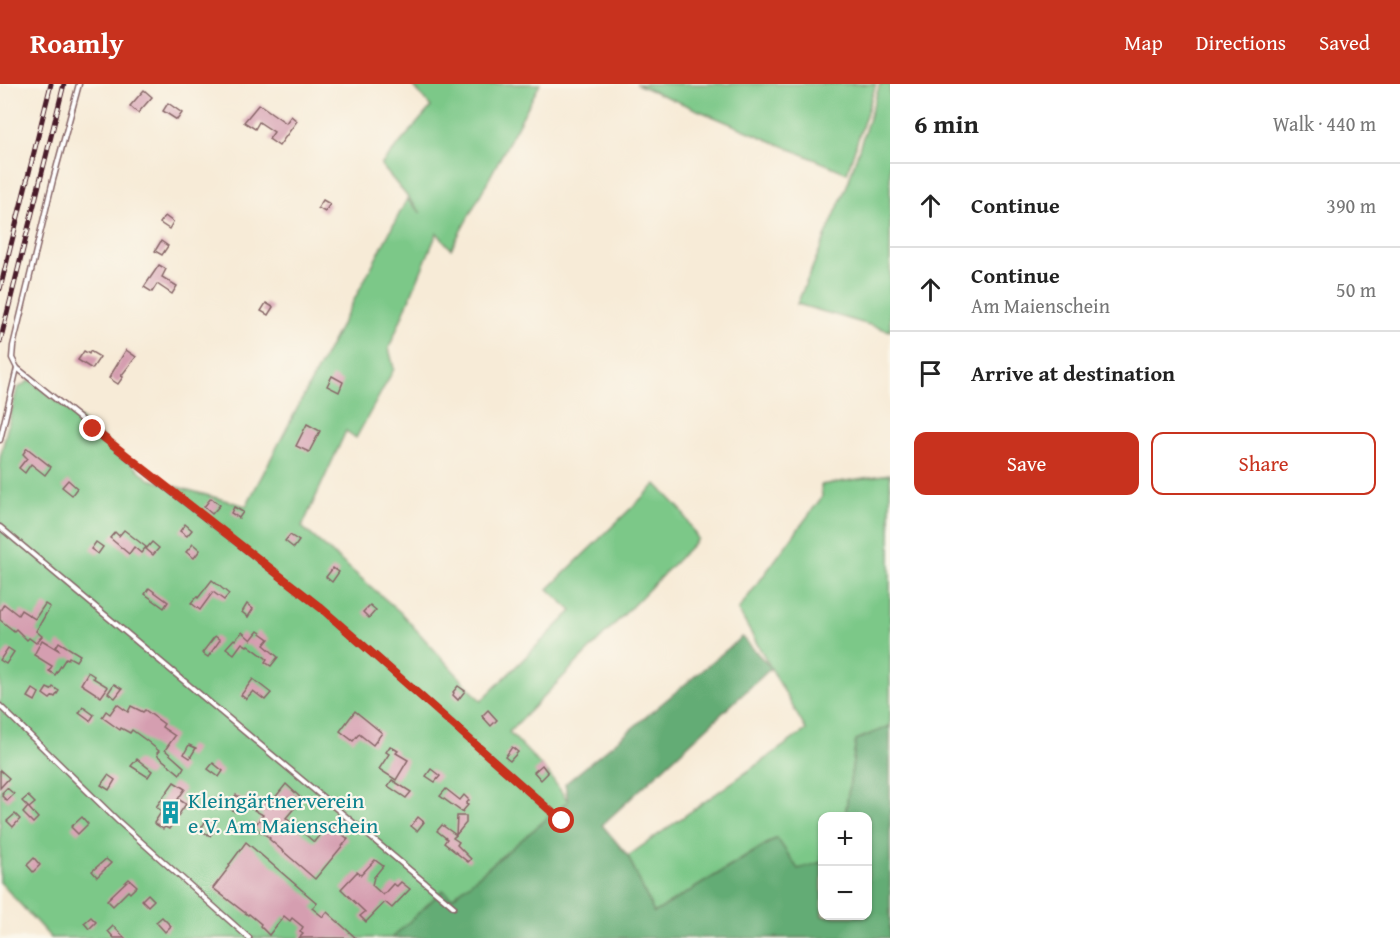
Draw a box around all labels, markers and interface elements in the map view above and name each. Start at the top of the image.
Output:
text: Roamly [30,22,124,63]
text: Map [1124,27,1163,58]
text: Directions [1196,27,1286,58]
text: Saved [1319,27,1370,58]
text: 6 min [914,104,979,143]
text: Walk · 440 m [1273,109,1376,138]
icon: ahead [914,189,947,222]
text: Continue [971,189,1060,221]
text: 390 m [1326,191,1376,220]
text: Continue [971,259,1060,291]
icon: ahead [914,273,947,306]
text: 50 m [1336,275,1376,304]
text: Am Maienschein [971,291,1110,320]
icon: arrive [914,357,947,390]
text: Arrive at destination [971,357,1175,389]
route end [79,415,105,441]
button: Save [914,432,1139,495]
button: Share [1151,432,1376,495]
place label: Kleingärtnerverein e.V. Am Maienschein [188,784,379,841]
building icon: Kleingärtnerverein e.V. Am Maienschein [157,800,183,826]
route start [548,807,574,833]
map controls [818,812,872,920]
button: + [818,812,872,866]
button: − [818,866,872,920]

